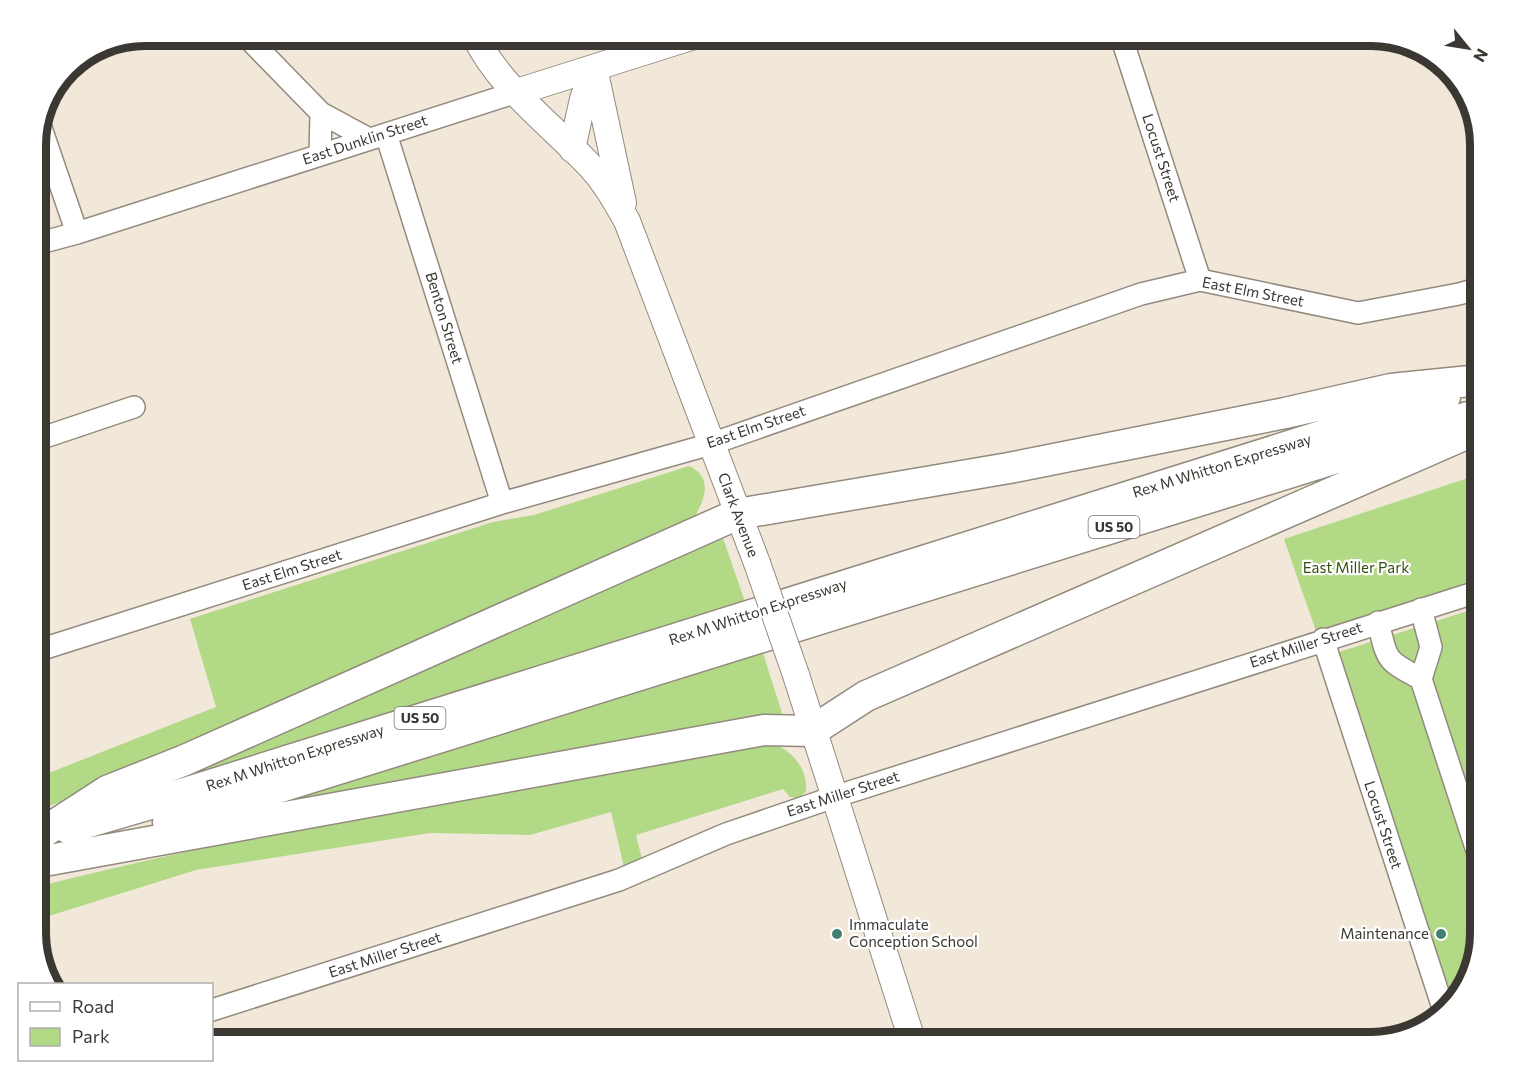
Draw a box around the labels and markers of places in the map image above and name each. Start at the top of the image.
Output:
place label: Immaculate Conception School [849,915,978,950]
place label: Maintenance [1340,924,1429,942]
marker: Immaculate Conception School [830,927,844,941]
marker: Maintenance [1434,927,1448,941]

